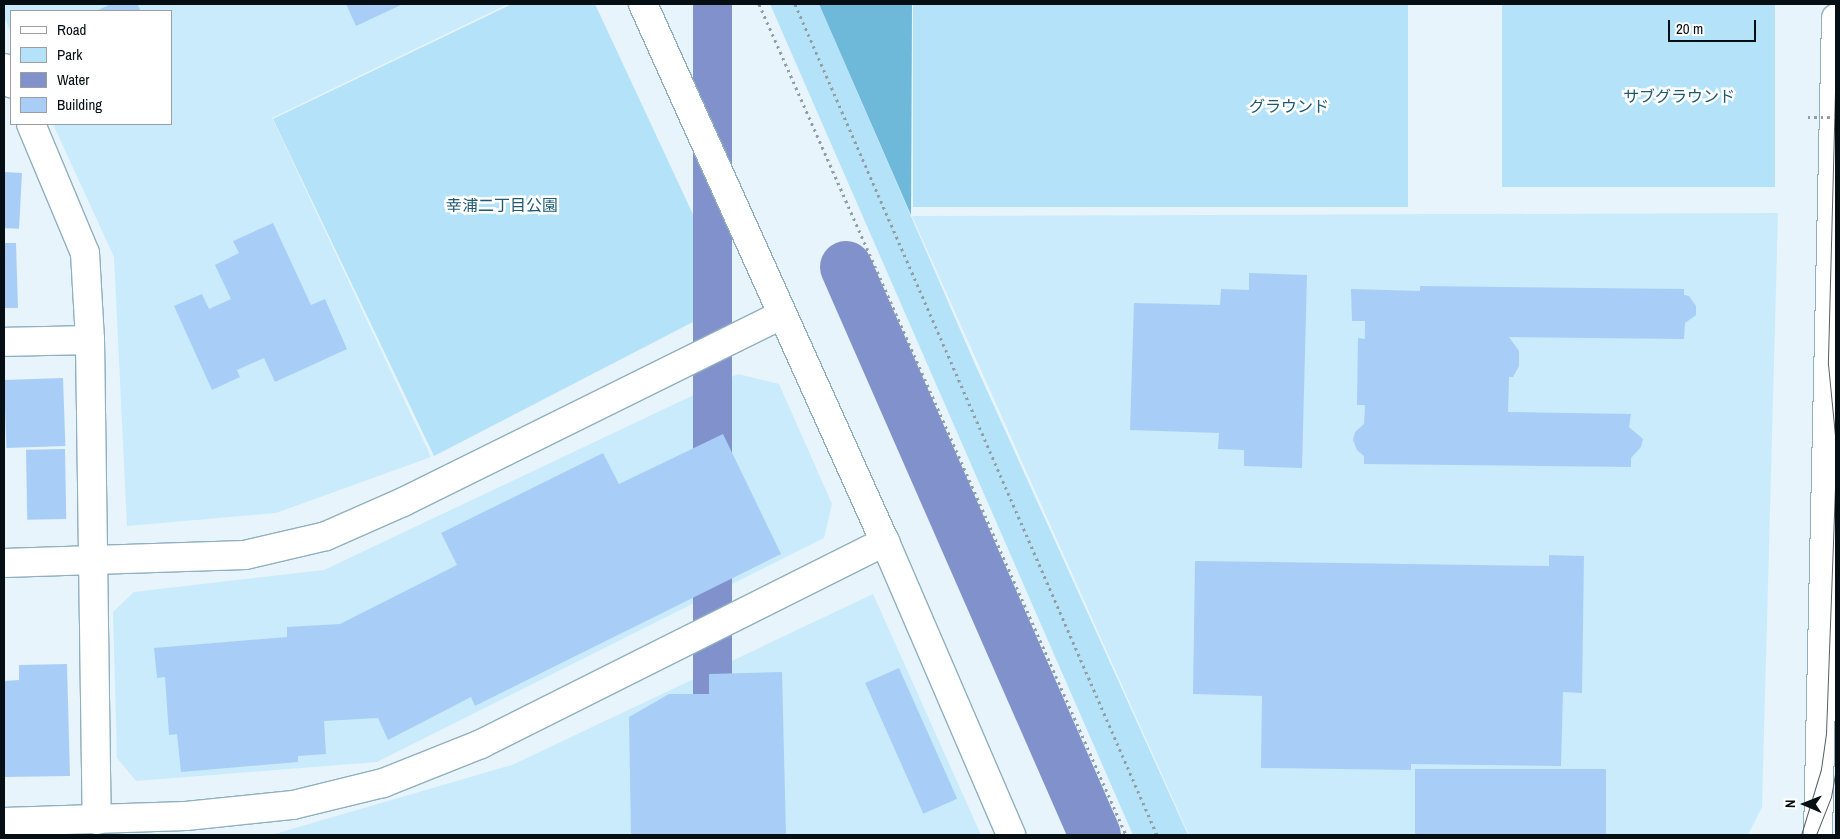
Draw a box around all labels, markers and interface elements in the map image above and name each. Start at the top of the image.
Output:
legend [10,10,172,125]
scale bar [1670,10,1758,42]
text: 20 m [1676,18,1703,39]
text: Road [57,19,86,40]
text: Park [57,44,82,65]
text: Water [57,69,89,90]
park label: サブグラウンド [1623,86,1735,106]
text: Building [57,94,102,115]
park label: グラウンド [1249,96,1329,116]
park label: 幸浦二丁目公園 [446,195,558,215]
north arrow [1780,779,1830,829]
text: N [1781,799,1799,808]

